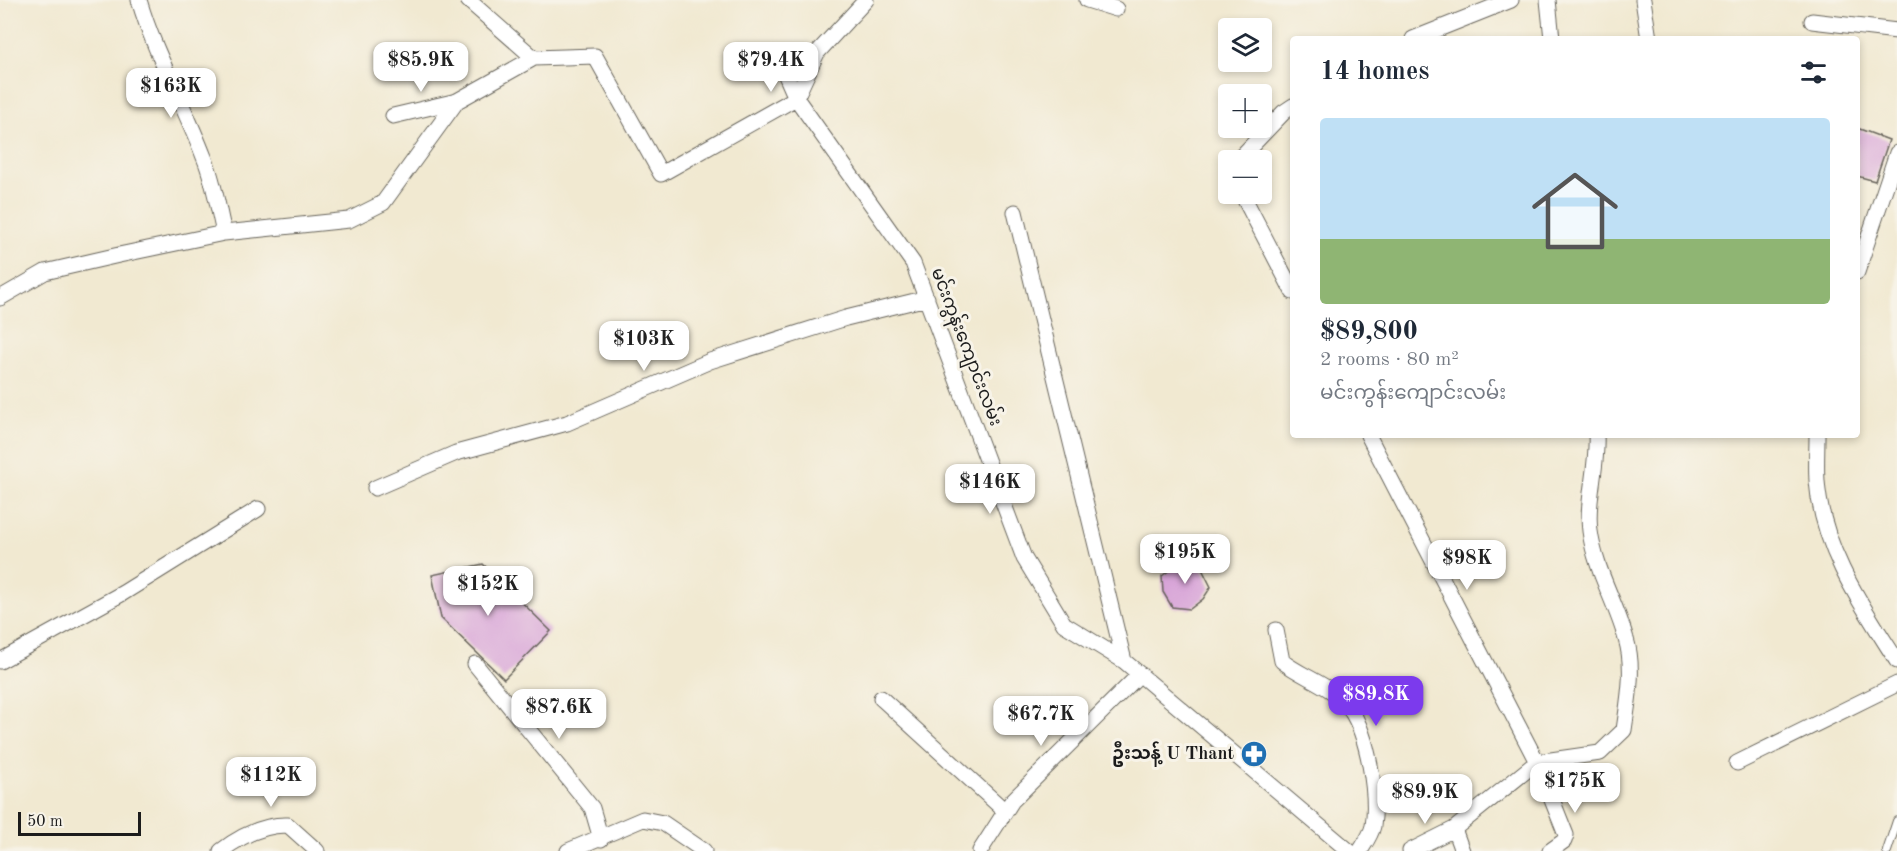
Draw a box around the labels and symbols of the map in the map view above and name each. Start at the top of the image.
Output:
pin: $85.9K [372,42,470,93]
pin: $79.4K [722,42,820,93]
pin: $163K [129,68,213,119]
street label: မင်းကွန်းကျောင်းလမ်း [923,264,1009,430]
pin: $103K [602,321,686,372]
pin: $146K [948,464,1032,515]
pin: $195K [1143,534,1227,585]
pin: $98K [1431,540,1503,591]
pin: $152K [446,566,530,617]
pin: $89.8K [1327,676,1425,727]
pin: $87.6K [510,689,608,740]
pin: $67.7K [992,696,1090,747]
pharmacy icon: ဦးသန့် U Thant [1239,739,1269,769]
place label: ဦးသန့် U Thant [1112,741,1234,767]
pin: $112K [229,757,313,808]
pin: $175K [1533,763,1617,814]
pin: $89.9K [1376,774,1474,825]
scale bar [18,809,141,836]

